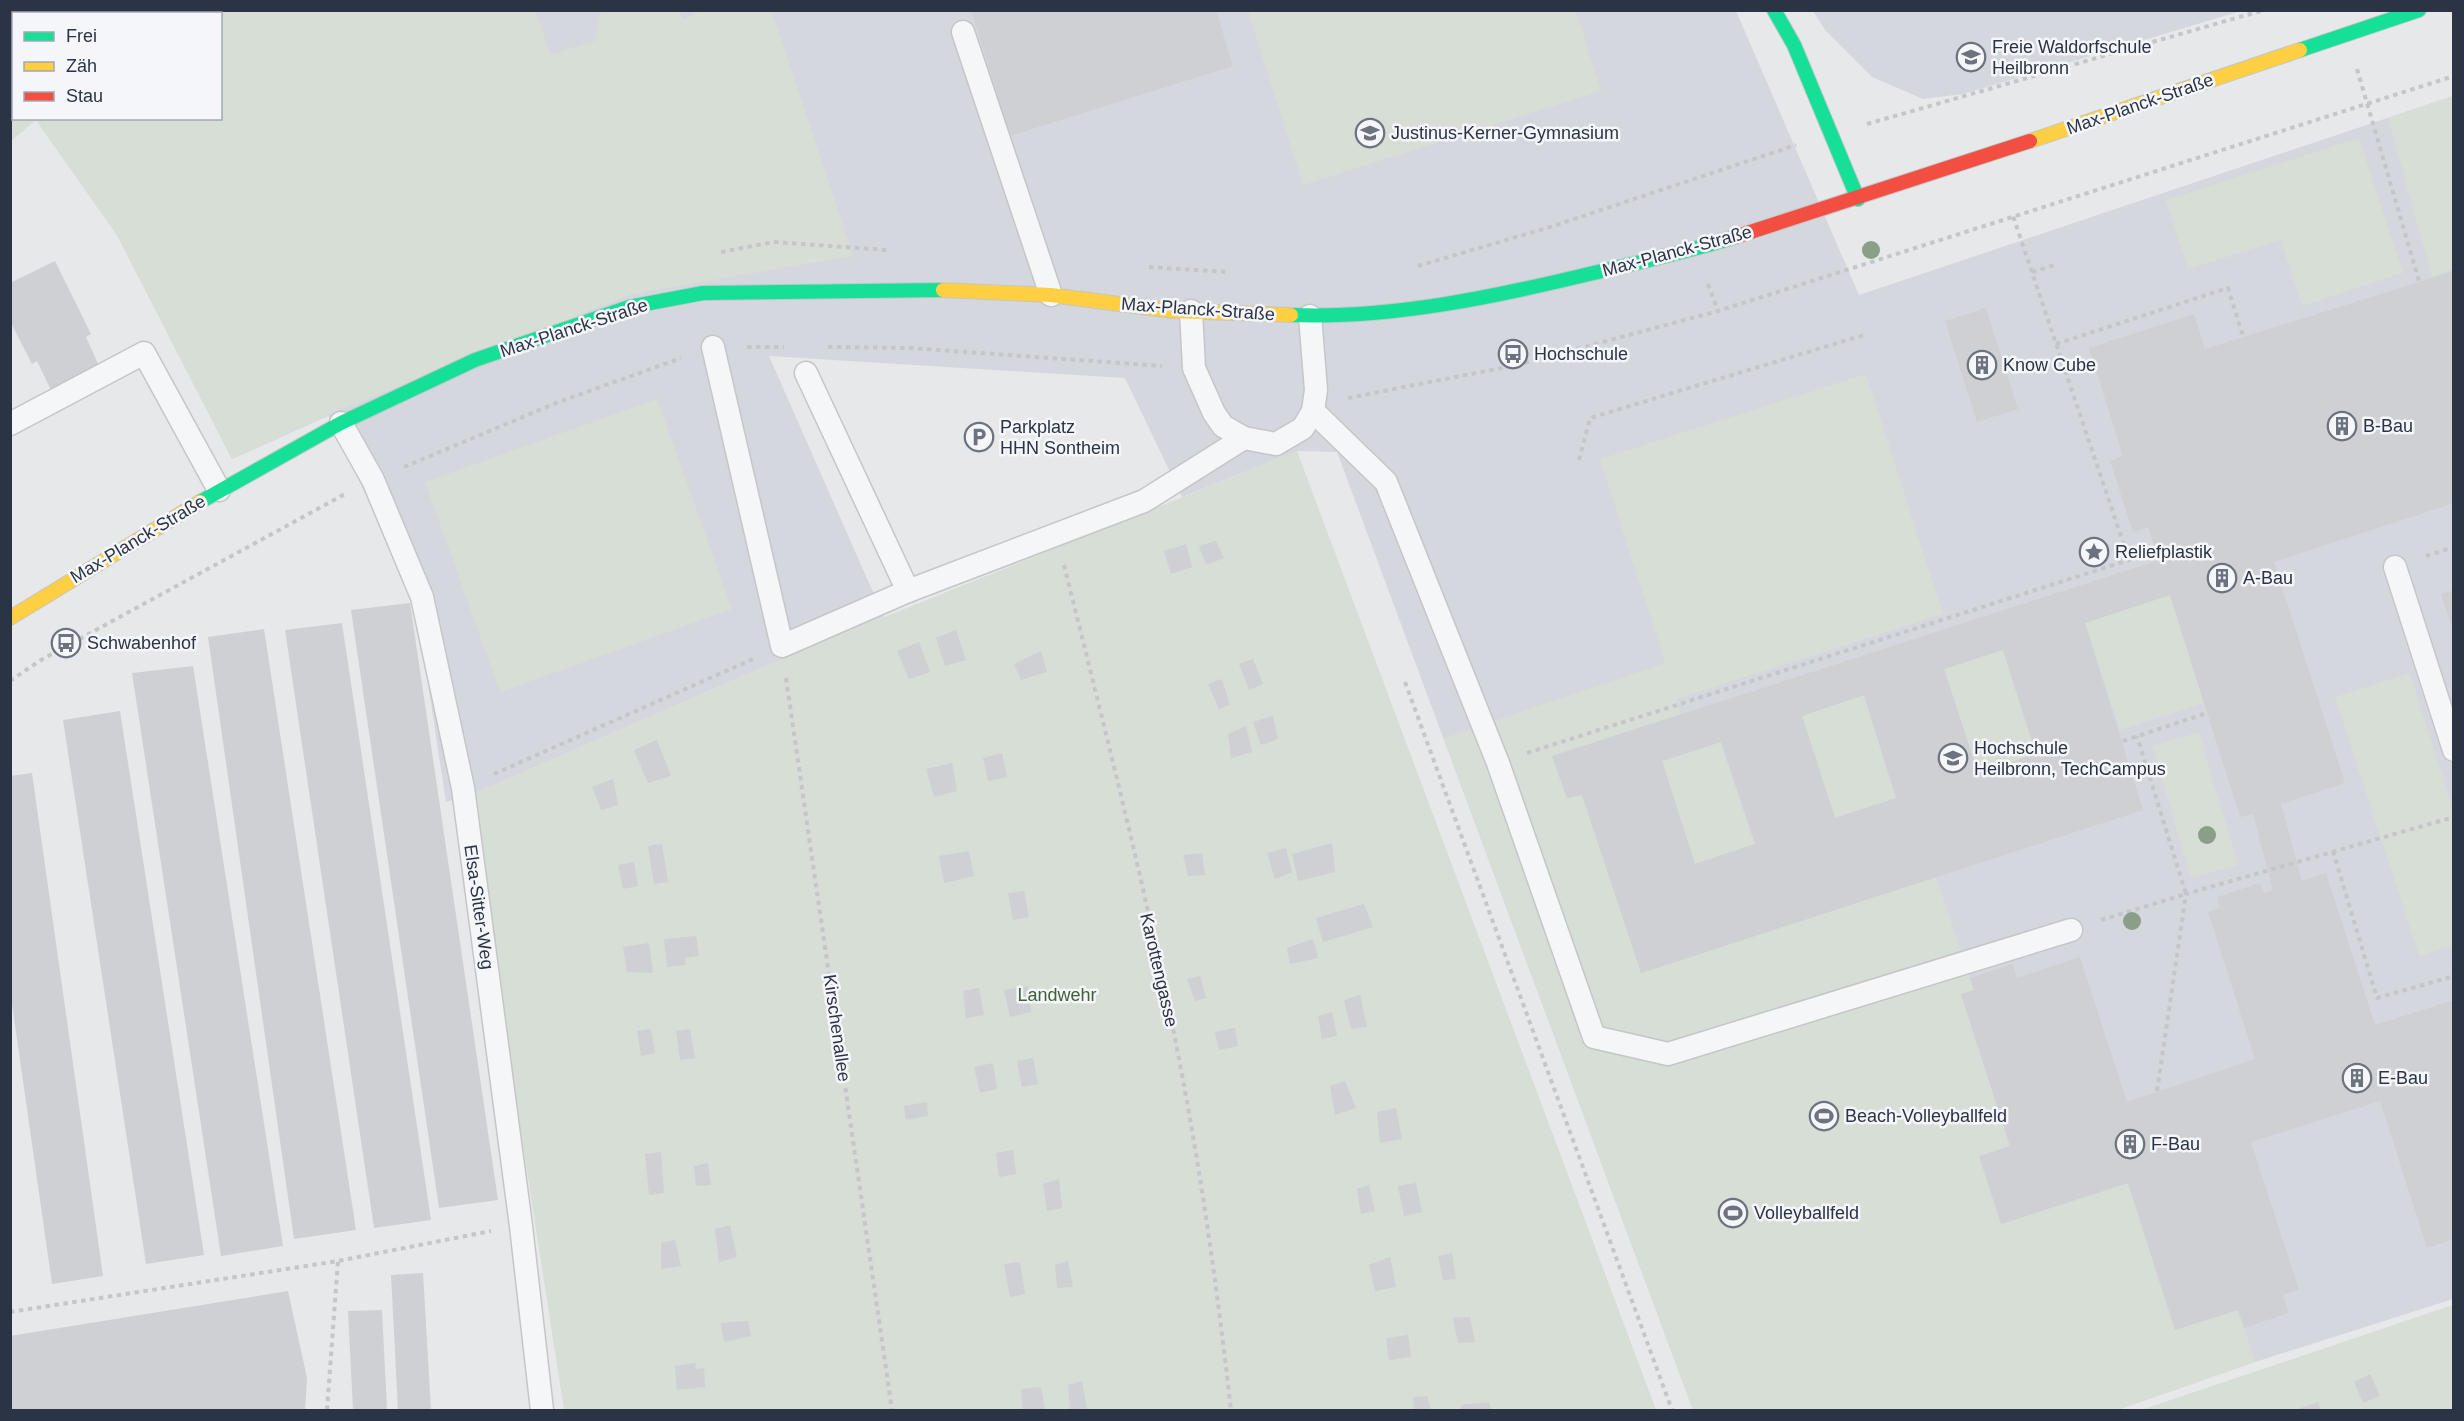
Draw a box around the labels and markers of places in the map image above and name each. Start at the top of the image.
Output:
place label: Freie Waldorfschule Heilbronn [1992,37,2151,78]
school or university icon: Freie Waldorfschule Heilbronn [1955,41,1987,73]
school or university icon: Justinus-Kerner-Gymnasium [1354,117,1386,149]
place label: Justinus-Kerner-Gymnasium [1391,123,1619,143]
bus stop icon: Hochschule [1497,338,1529,370]
place label: Hochschule [1534,344,1628,364]
building icon: Know Cube [1966,349,1998,381]
place label: Know Cube [2003,355,2096,375]
building icon: B-Bau [2326,410,2358,442]
place label: B-Bau [2363,416,2413,436]
place label: Parkplatz HHN Sontheim [1000,417,1120,458]
parking icon: Parkplatz HHN Sontheim [963,421,995,453]
place icon: Reliefplastik [2078,536,2110,568]
place label: Reliefplastik [2115,542,2213,562]
building icon: A-Bau [2206,562,2238,594]
place label: A-Bau [2243,568,2293,588]
bus stop icon: Schwabenhof [50,627,82,659]
place label: Schwabenhof [87,633,197,653]
place label: Hochschule Heilbronn, TechCampus [1974,738,2166,779]
school or university icon: Hochschule Heilbronn, TechCampus [1937,742,1969,774]
building icon: E-Bau [2341,1062,2373,1094]
place label: E-Bau [2378,1068,2428,1088]
sports icon: Beach-Volleyballfeld [1808,1100,1840,1132]
place label: Beach-Volleyballfeld [1845,1106,2007,1126]
building icon: F-Bau [2114,1128,2146,1160]
place label: F-Bau [2151,1134,2200,1154]
sports icon: Volleyballfeld [1717,1197,1749,1229]
place label: Volleyballfeld [1754,1203,1859,1223]

